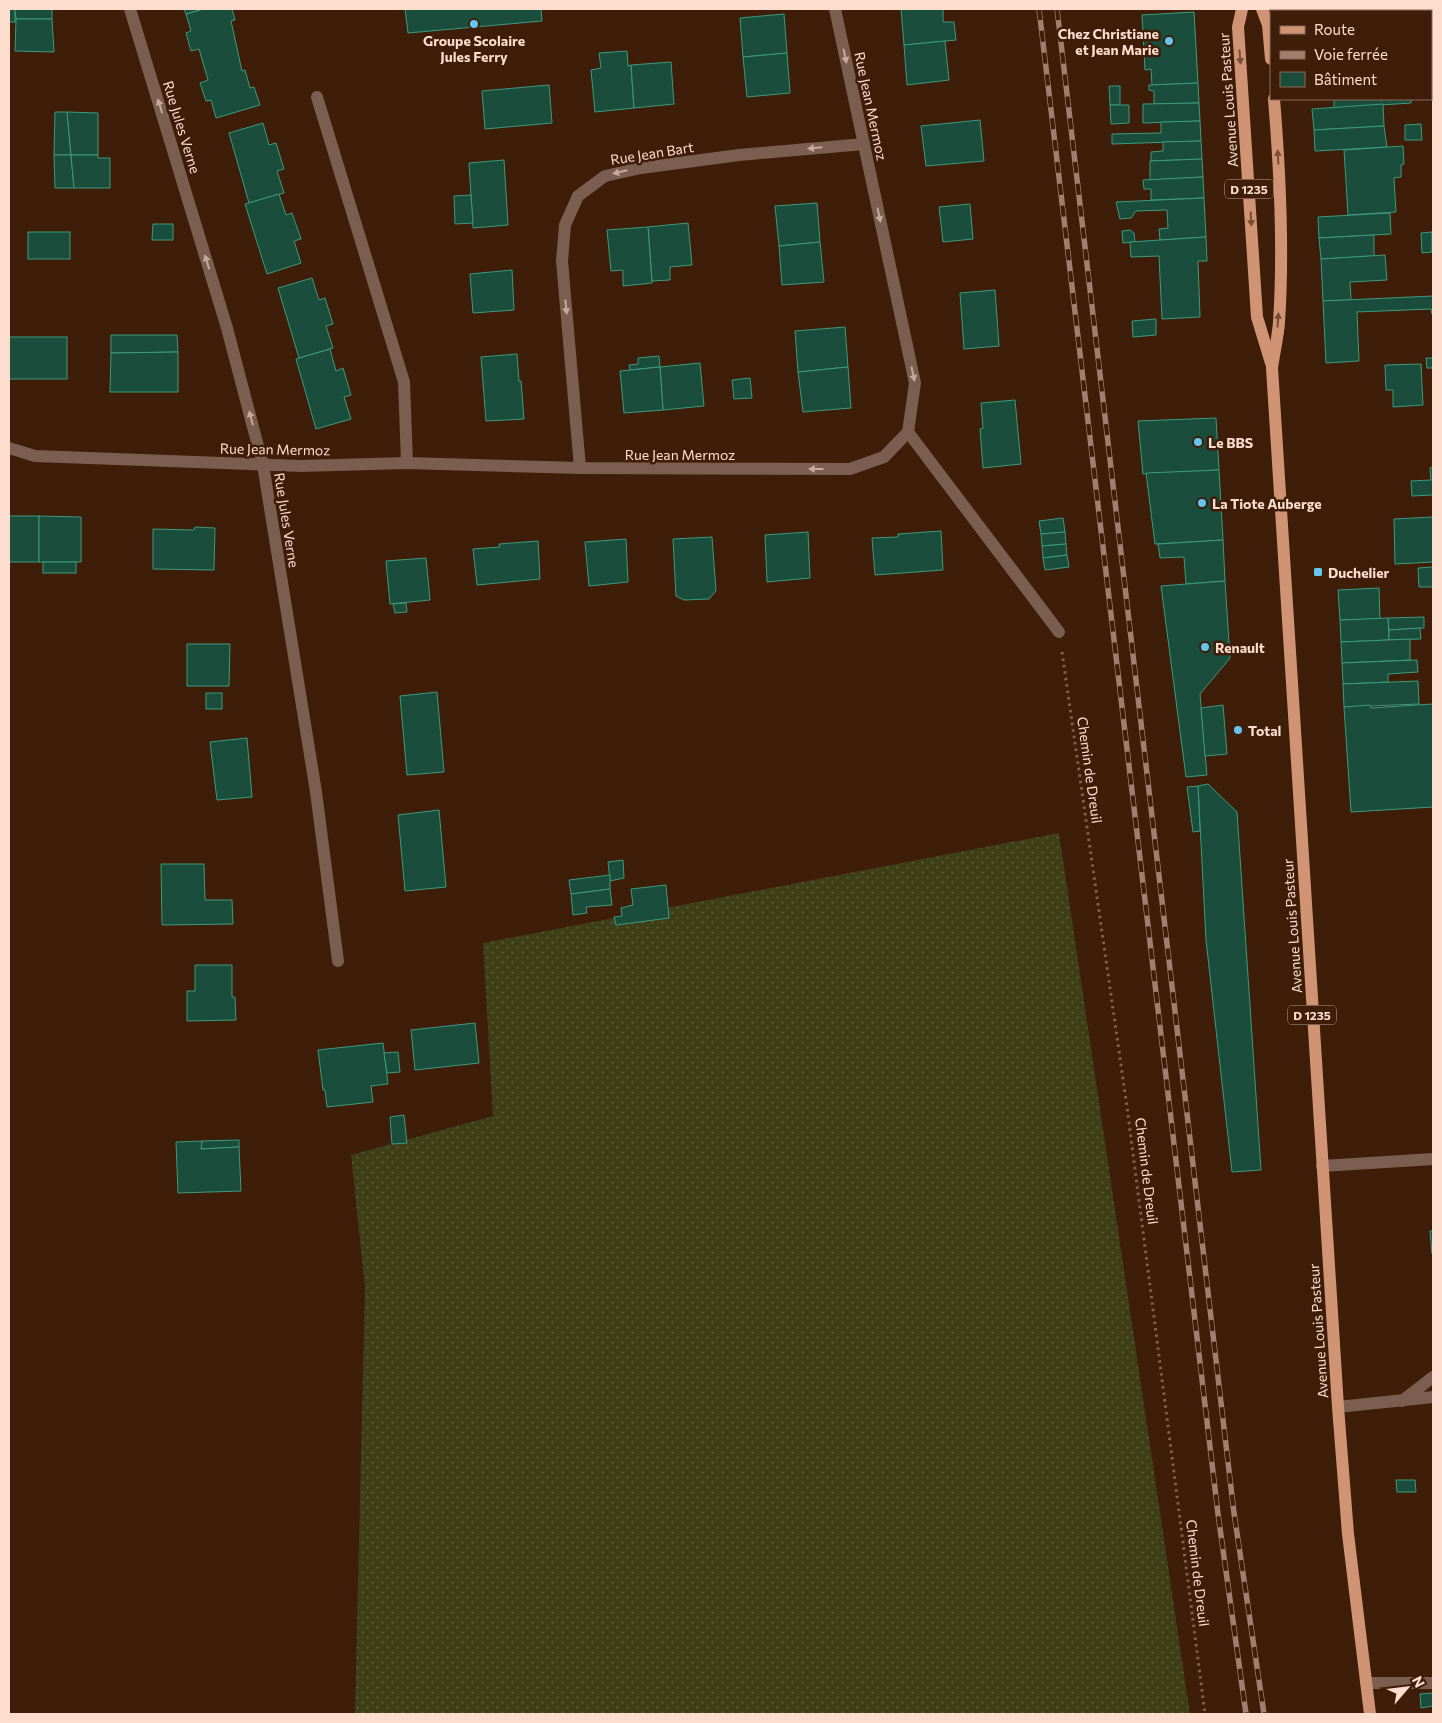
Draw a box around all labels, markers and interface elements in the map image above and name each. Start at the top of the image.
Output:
legend [1270,10,1432,100]
marker: Groupe Scolaire Jules Ferry [468,18,480,30]
text: Route [1314,20,1355,38]
place label: Chez Christiane et Jean Marie [1058,25,1159,58]
place label: Groupe Scolaire Jules Ferry [423,32,525,65]
street label: Avenue Louis Pasteur [1215,32,1241,168]
marker: Chez Christiane et Jean Marie [1163,35,1175,47]
text: Voie ferrée [1314,45,1388,63]
one-way arrow [841,49,849,64]
one-way arrow [1236,49,1244,65]
street label: Rue Jean Mermoz [851,50,891,162]
text: Bâtiment [1314,70,1377,88]
street label: Rue Jules Verne [160,79,204,175]
one-way arrow [155,99,163,114]
street label: Rue Jean Bart [609,138,695,168]
one-way arrow [807,144,823,152]
one-way arrow [1273,149,1281,165]
one-way arrow [611,169,627,177]
road number: D 1235 [1225,180,1273,198]
one-way arrow [876,208,884,224]
one-way arrow [1248,211,1256,227]
one-way arrow [203,254,210,269]
one-way arrow [562,299,570,315]
one-way arrow [1275,311,1283,327]
one-way arrow [910,367,918,383]
one-way arrow [247,411,255,426]
place label: Le BBS [1208,434,1253,451]
marker: Le BBS [1192,436,1204,448]
street label: Rue Jean Mermoz [220,440,330,458]
street label: Rue Jean Mermoz [625,446,735,463]
one-way arrow [808,465,824,473]
street label: Rue Jules Verne [271,471,303,569]
place label: La Tiote Auberge [1212,495,1322,512]
marker: La Tiote Auberge [1196,497,1208,509]
place label: Duchelier [1328,564,1390,581]
marker: Duchelier [1312,566,1324,578]
place label: Renault [1215,639,1265,656]
marker: Renault [1199,641,1211,653]
street label: Chemin de Dreuil [1074,715,1106,825]
place label: Total [1248,722,1281,739]
marker: Total [1232,724,1244,736]
street label: Avenue Louis Pasteur [1279,858,1305,994]
road number: D 1235 [1288,1006,1336,1024]
street label: Chemin de Dreuil [1132,1117,1162,1225]
street label: Avenue Louis Pasteur [1305,1263,1331,1399]
street label: Chemin de Dreuil [1183,1519,1213,1627]
north arrow [1382,1663,1432,1713]
text: N [1409,1673,1429,1690]

